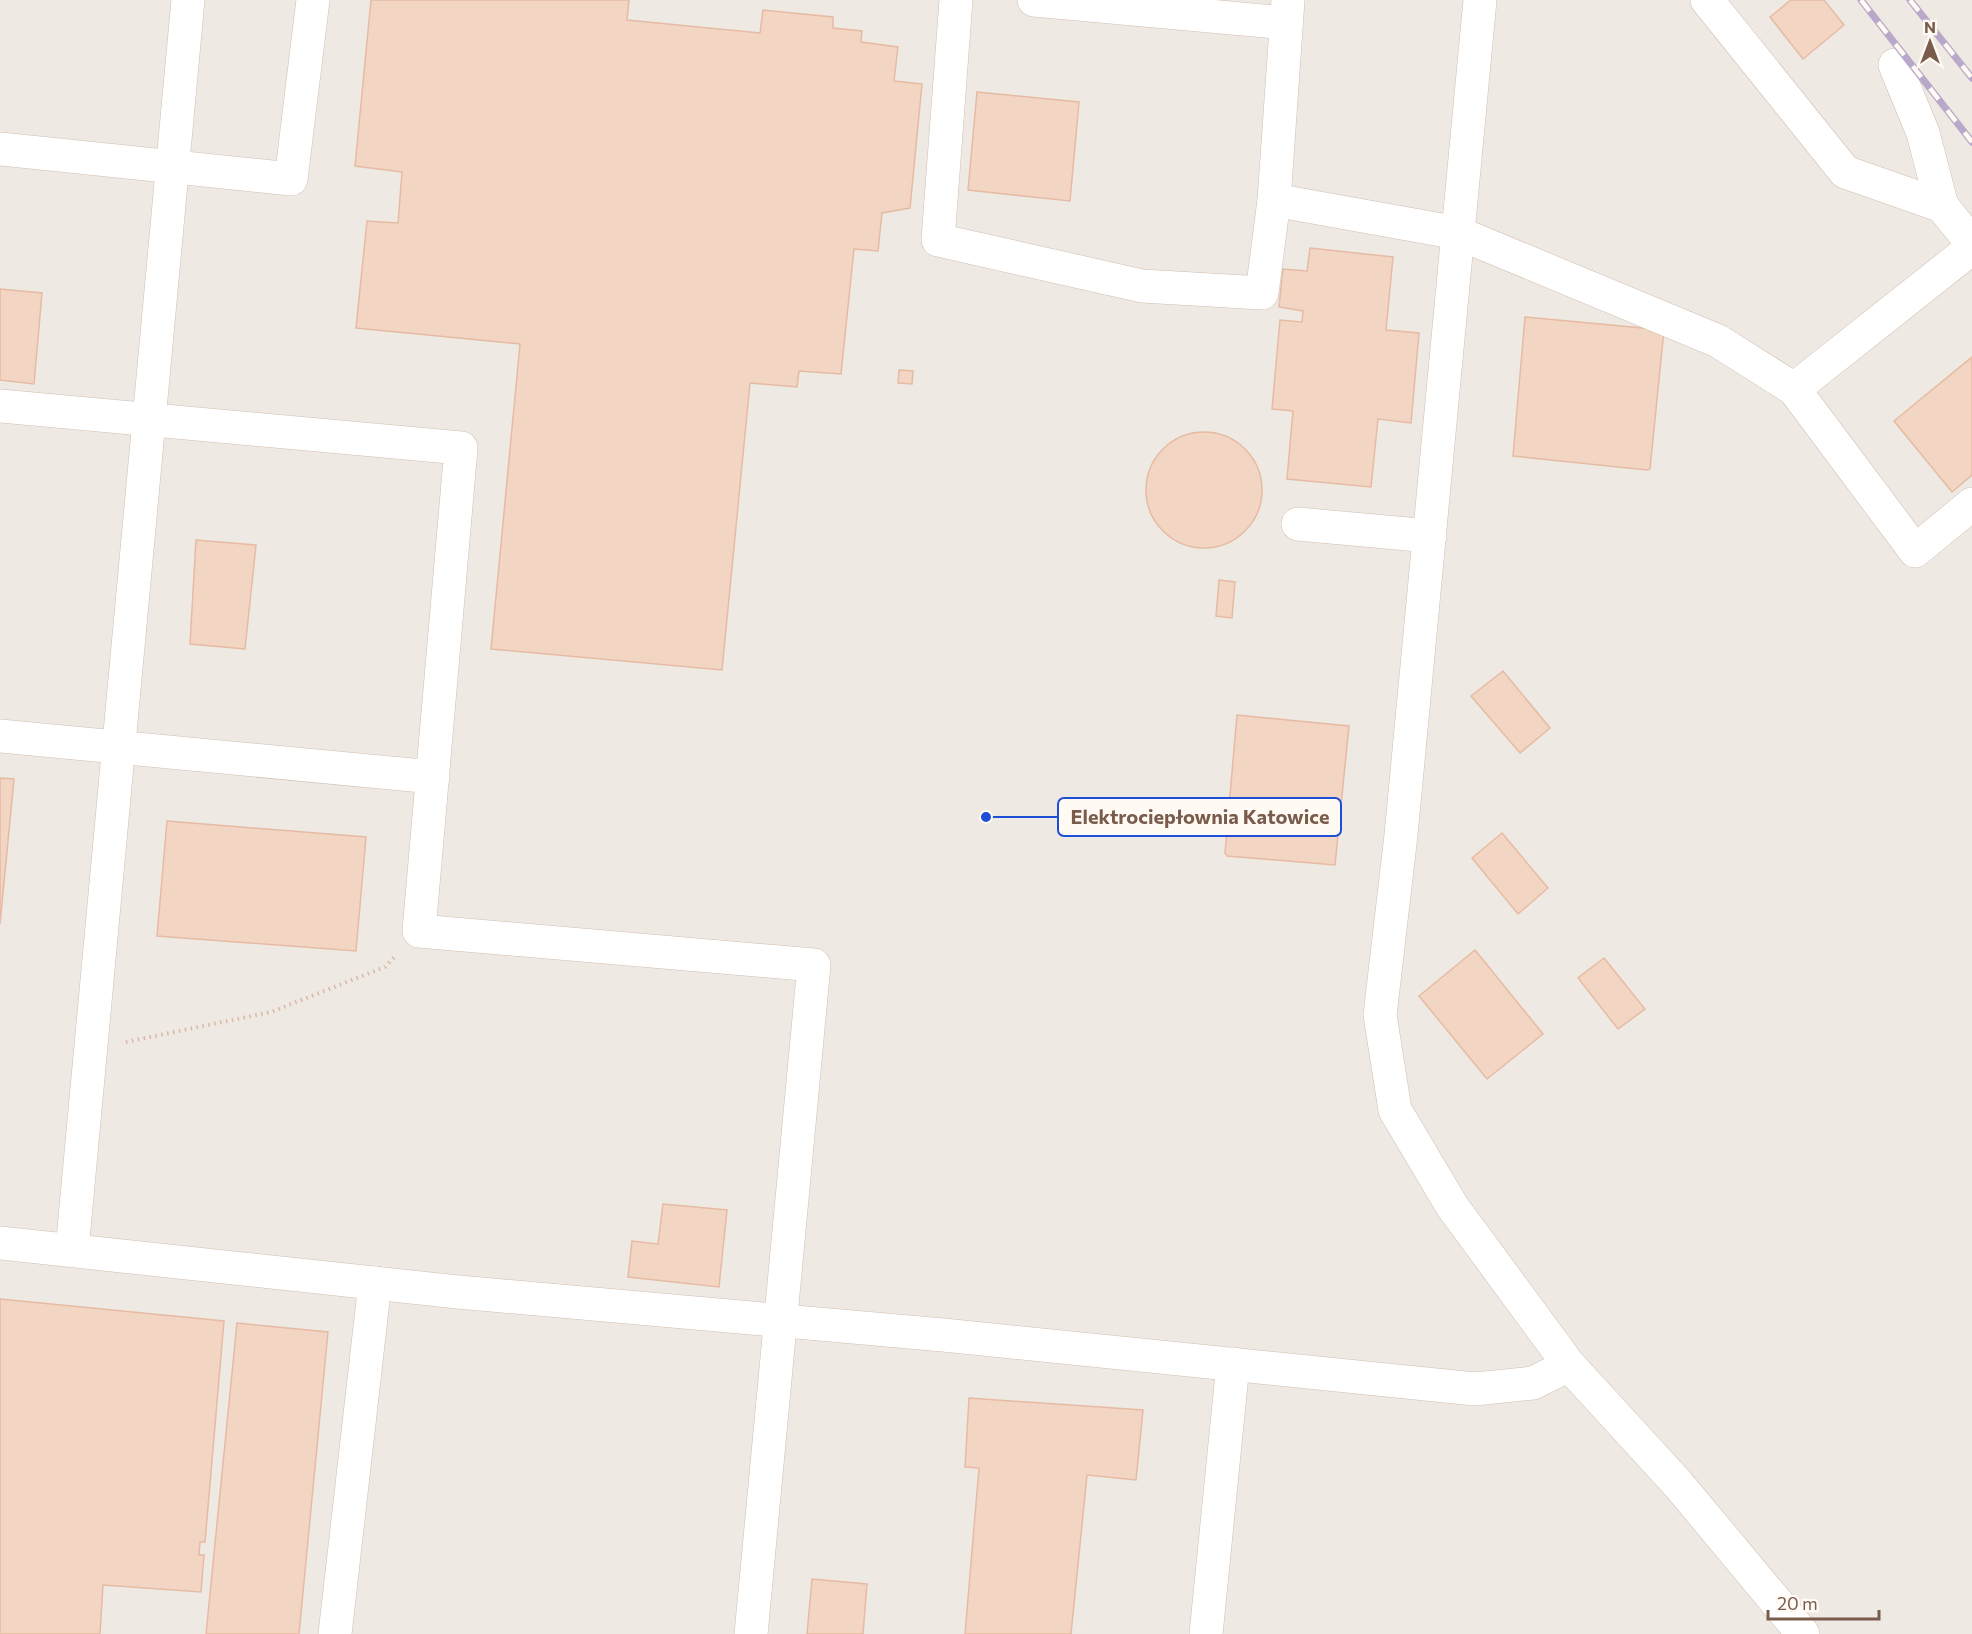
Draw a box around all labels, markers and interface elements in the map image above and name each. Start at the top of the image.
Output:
north arrow [1900,12,1960,72]
text: N [1924,17,1936,36]
callout: Elektrociepłownia Katowice [1058,798,1341,836]
text: Elektrociepłownia Katowice [1071,804,1329,828]
scale bar [1768,1583,1879,1621]
text: 20 m [1777,1592,1818,1614]

